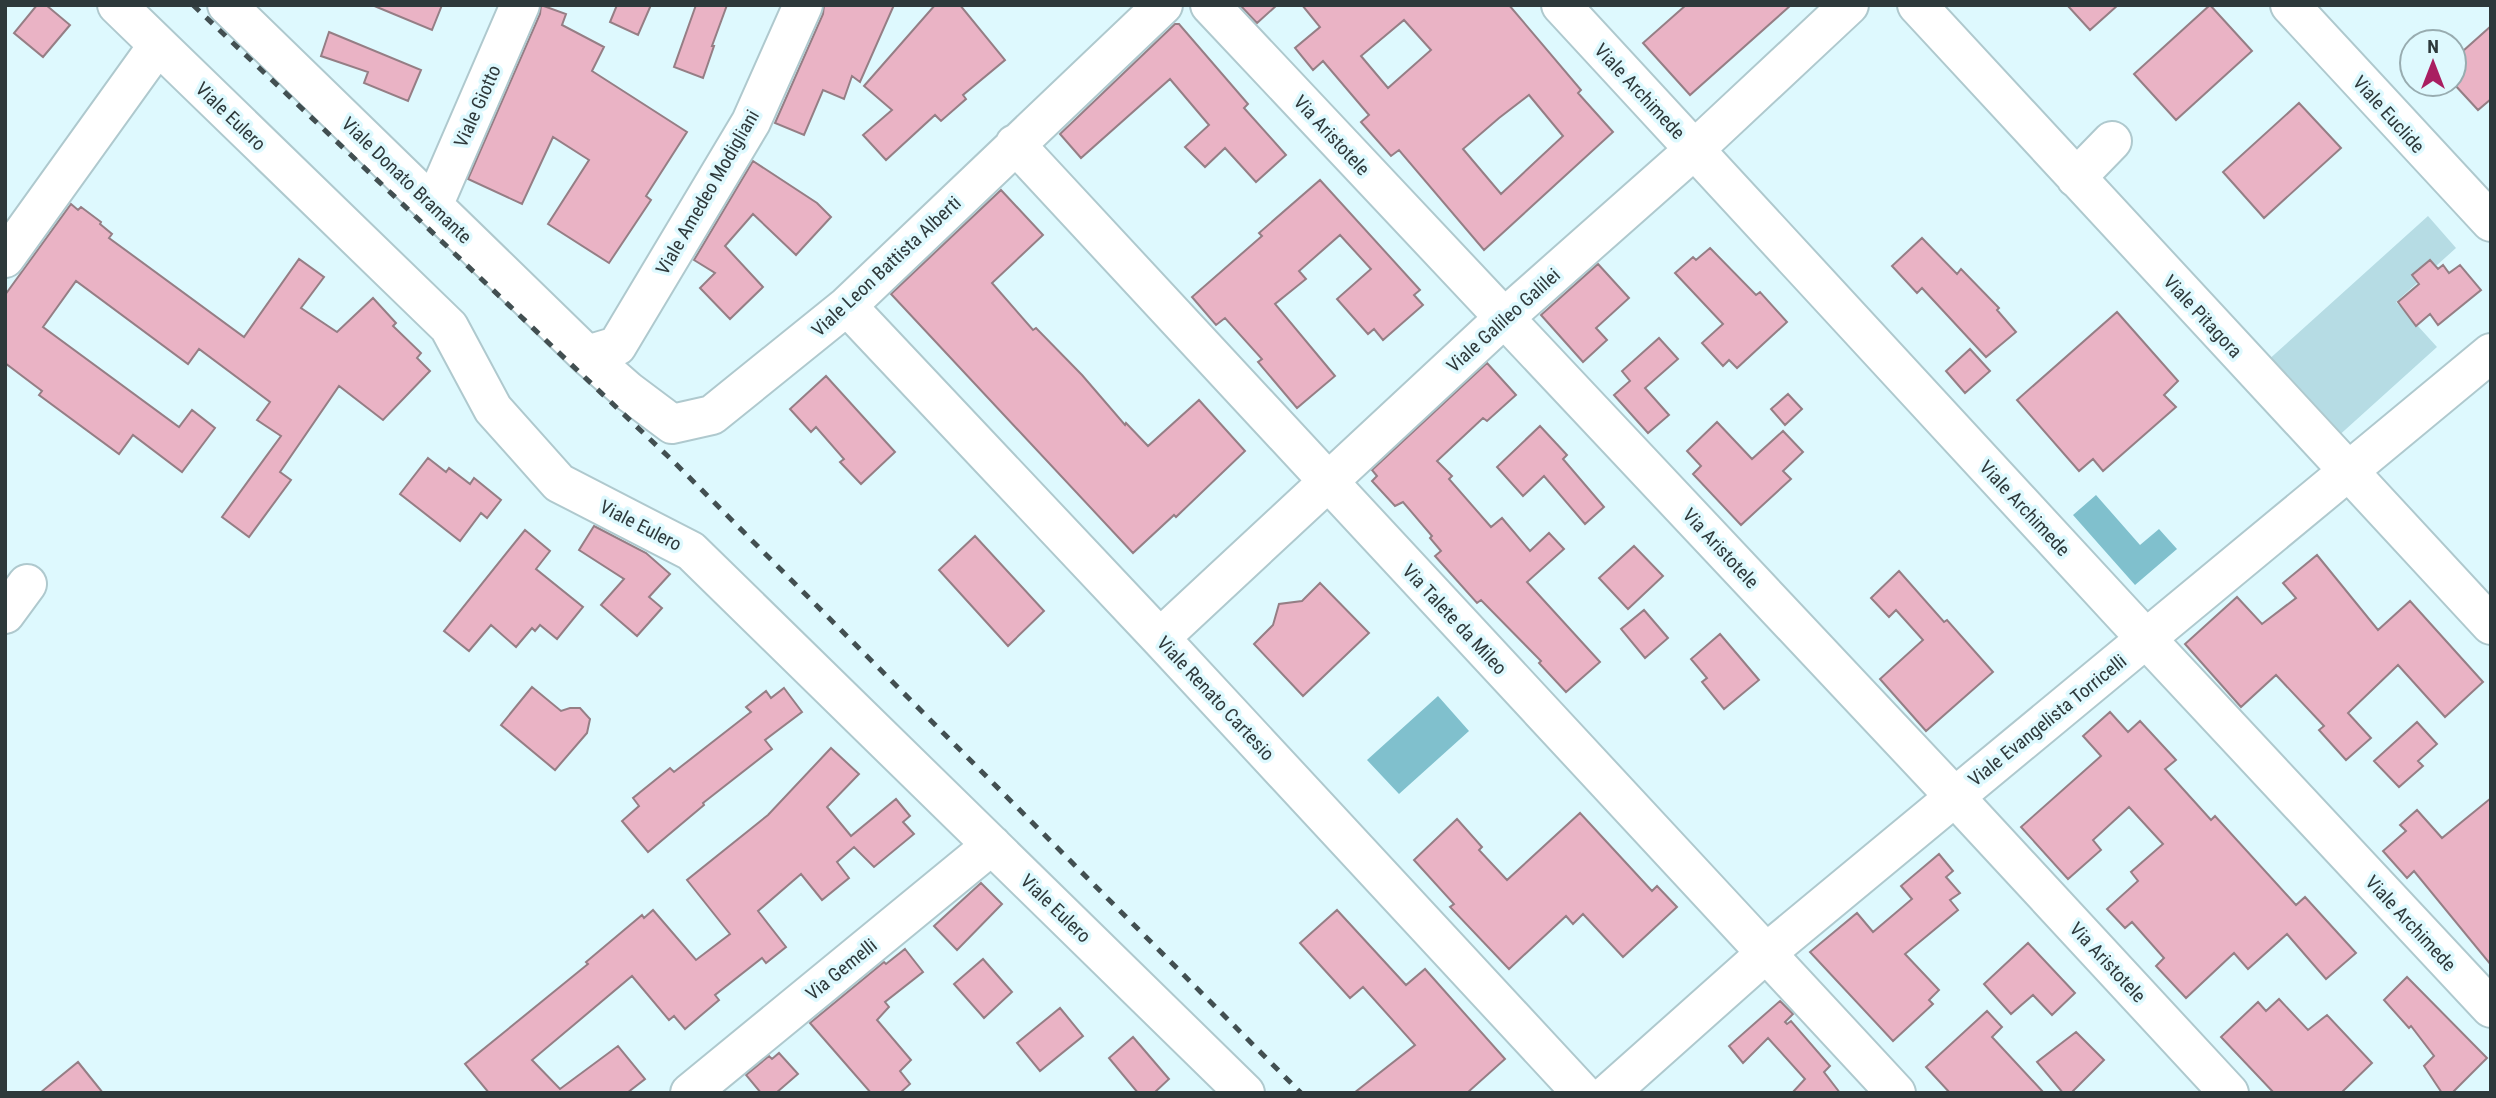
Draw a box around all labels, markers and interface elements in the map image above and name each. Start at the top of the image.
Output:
north arrow [2398,28,2468,98]
text: N [2427,35,2439,58]
street label: Viale Archimede [1590,39,1690,144]
street label: Viale Giotto [449,62,506,151]
street label: Viale Euclide [2348,71,2429,158]
street label: Viale Eulero [191,77,271,155]
street label: Via Aristotele [1289,91,1375,180]
street label: Viale Amedeo Modigliani [651,106,764,279]
street label: Viale Donato Bramante [337,112,476,248]
street label: Viale Leon Battista Alberti [807,191,966,341]
street label: Viale Galileo Galilei [1442,263,1565,377]
street label: Viale Pitagora [2158,270,2247,363]
street label: Viale Archimede [1975,456,2075,561]
street label: Viale Eulero [596,495,685,556]
street label: Via Aristotele [1678,504,1764,593]
street label: Via Talete da Mileo [1398,559,1512,679]
street label: Viale Renato Cartesio [1152,631,1279,765]
street label: Viale Evangelista Torricelli [1964,650,2131,791]
street label: Viale Eulero [1016,869,1096,947]
street label: Viale Archimede [2361,871,2461,976]
street label: Via Aristotele [2065,918,2151,1007]
street label: Via Gemelli [801,934,882,1005]

